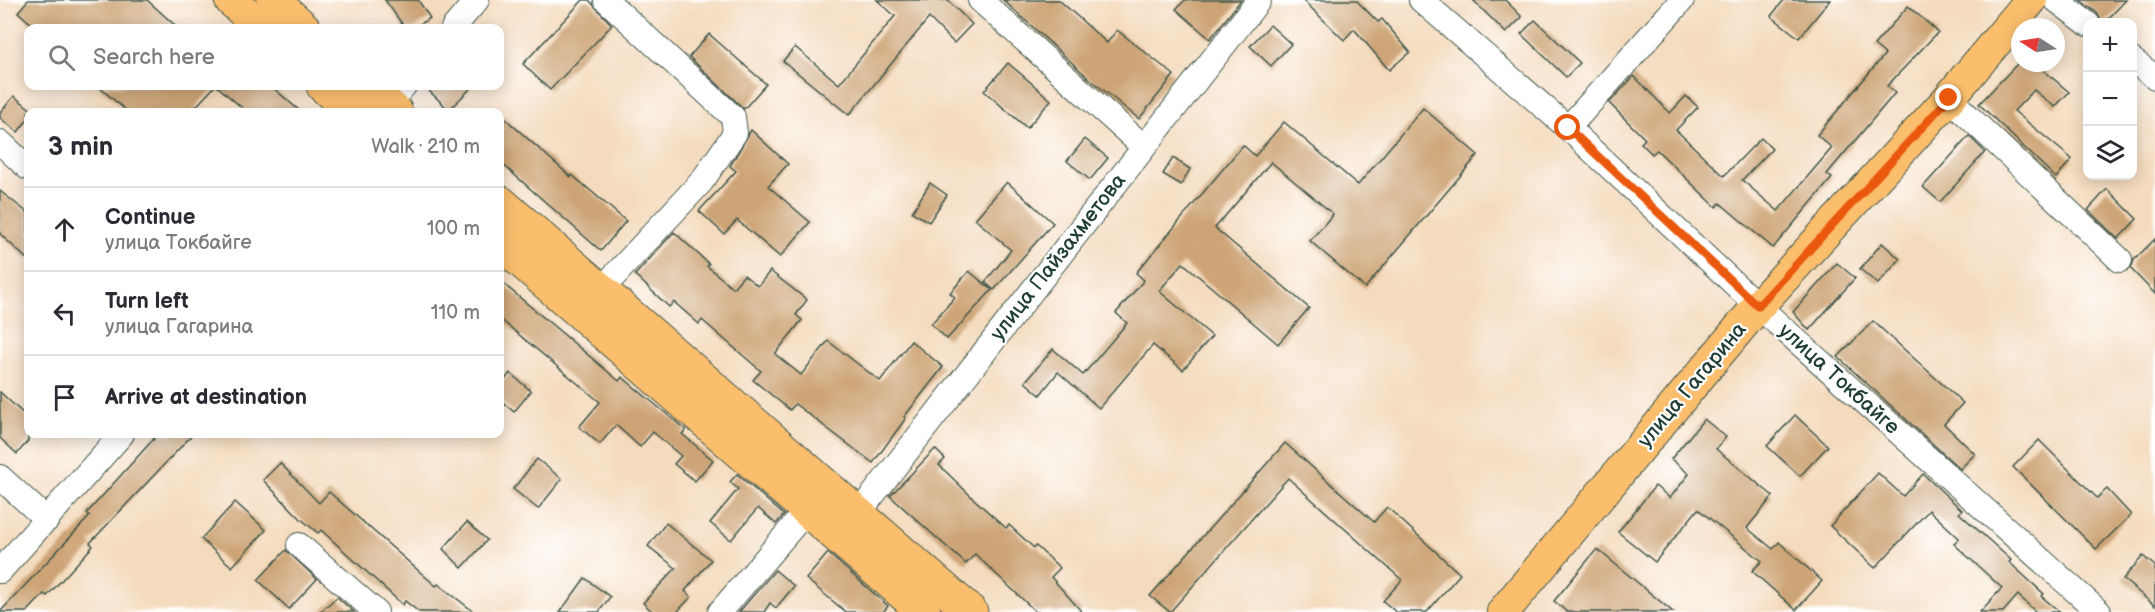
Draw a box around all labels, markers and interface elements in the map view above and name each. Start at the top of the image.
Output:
north arrow [2011,18,2065,72]
map controls [2083,18,2137,180]
button: + [2083,18,2137,72]
search box [24,24,504,90]
icon: search [45,41,78,74]
text: Search here [93,44,215,71]
button: − [2083,72,2137,126]
route end [1935,84,1961,110]
route start [1554,114,1580,140]
button: layers [2083,126,2137,180]
text: 3 min [48,132,113,163]
text: Walk · 210 m [371,135,480,159]
street label: улица Пайзахметова [985,168,1131,346]
text: Continue [105,204,195,231]
icon: ahead [48,213,81,246]
text: 100 m [427,217,480,241]
text: улица Токбайге [105,231,252,255]
text: Turn left [105,288,189,315]
icon: left [48,297,81,330]
text: 110 m [431,301,480,325]
text: улица Гагарина [105,315,253,339]
street label: улица Гагарина [1632,317,1752,453]
street label: улица Токбайге [1773,318,1905,440]
icon: arrive [48,381,81,414]
text: Arrive at destination [105,384,307,411]

